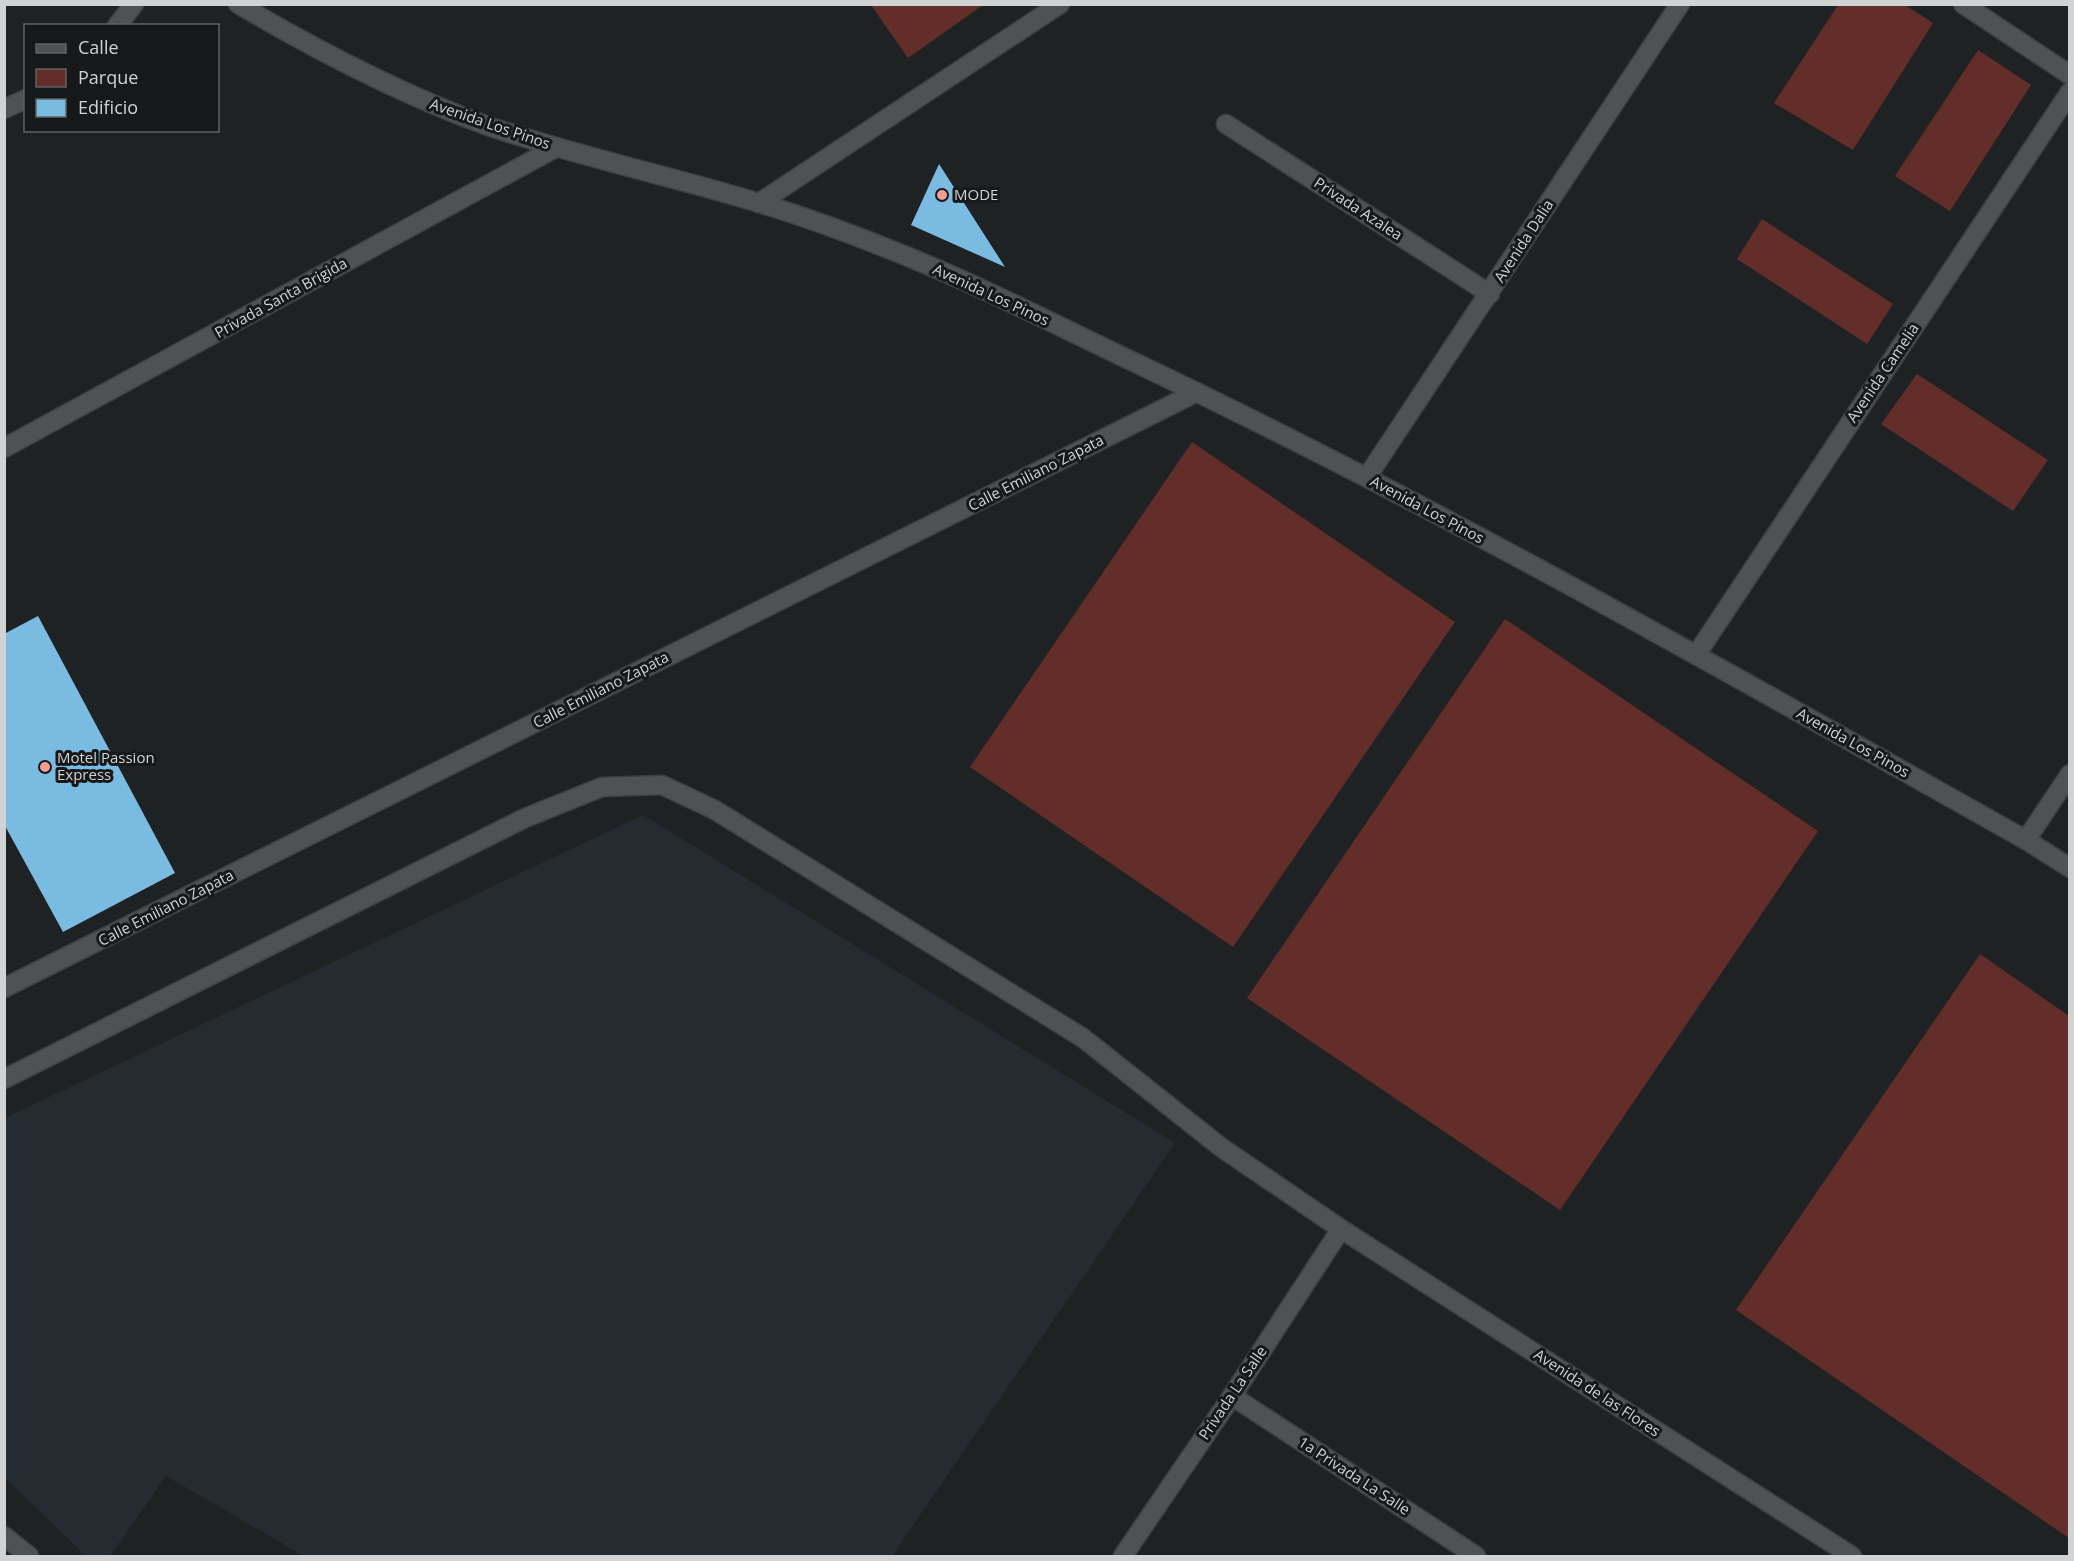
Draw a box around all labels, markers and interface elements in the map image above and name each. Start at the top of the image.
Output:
legend [24,24,219,132]
text: Calle [78,35,119,59]
text: Parque [78,65,138,89]
street label: Avenida Los Pinos [428,93,553,153]
text: Edificio [78,95,138,119]
street label: Privada Azalea [1311,172,1407,244]
place label: MODE [954,184,998,204]
marker: MODE [935,188,949,202]
street label: Avenida Dalia [1489,195,1557,286]
street label: Privada Santa Brigida [211,252,350,342]
street label: Avenida Los Pinos [930,258,1053,330]
street label: Avenida Camelia [1842,319,1923,426]
street label: Calle Emiliano Zapata [964,429,1107,515]
street label: Avenida Los Pinos [1367,471,1488,547]
street label: Calle Emiliano Zapata [529,646,672,732]
street label: Avenida Los Pinos [1794,703,1913,781]
place label: Motel Passion Express [57,747,155,784]
marker: Motel Passion Express [38,760,52,774]
street label: Calle Emiliano Zapata [94,864,237,950]
street label: Privada La Salle [1193,1342,1271,1443]
street label: Avenida de las Flores [1531,1344,1665,1441]
street label: 1a Privada La Salle [1295,1431,1414,1519]

